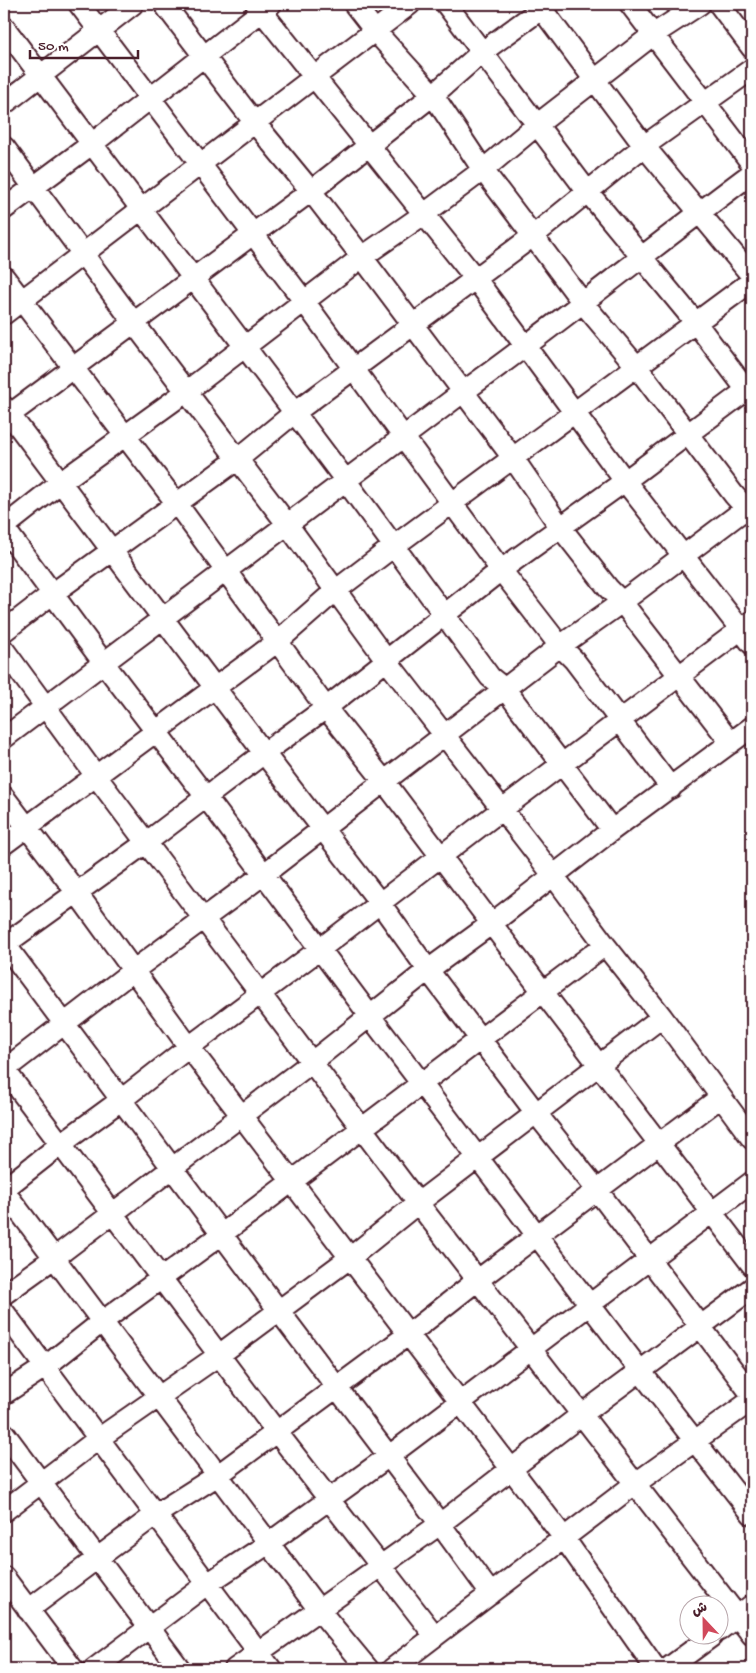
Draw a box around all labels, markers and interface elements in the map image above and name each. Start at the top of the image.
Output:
scale bar [30,28,138,60]
text: 50 m [38,38,69,56]
north arrow [678,1596,728,1646]
text: ش [690,1599,710,1621]

